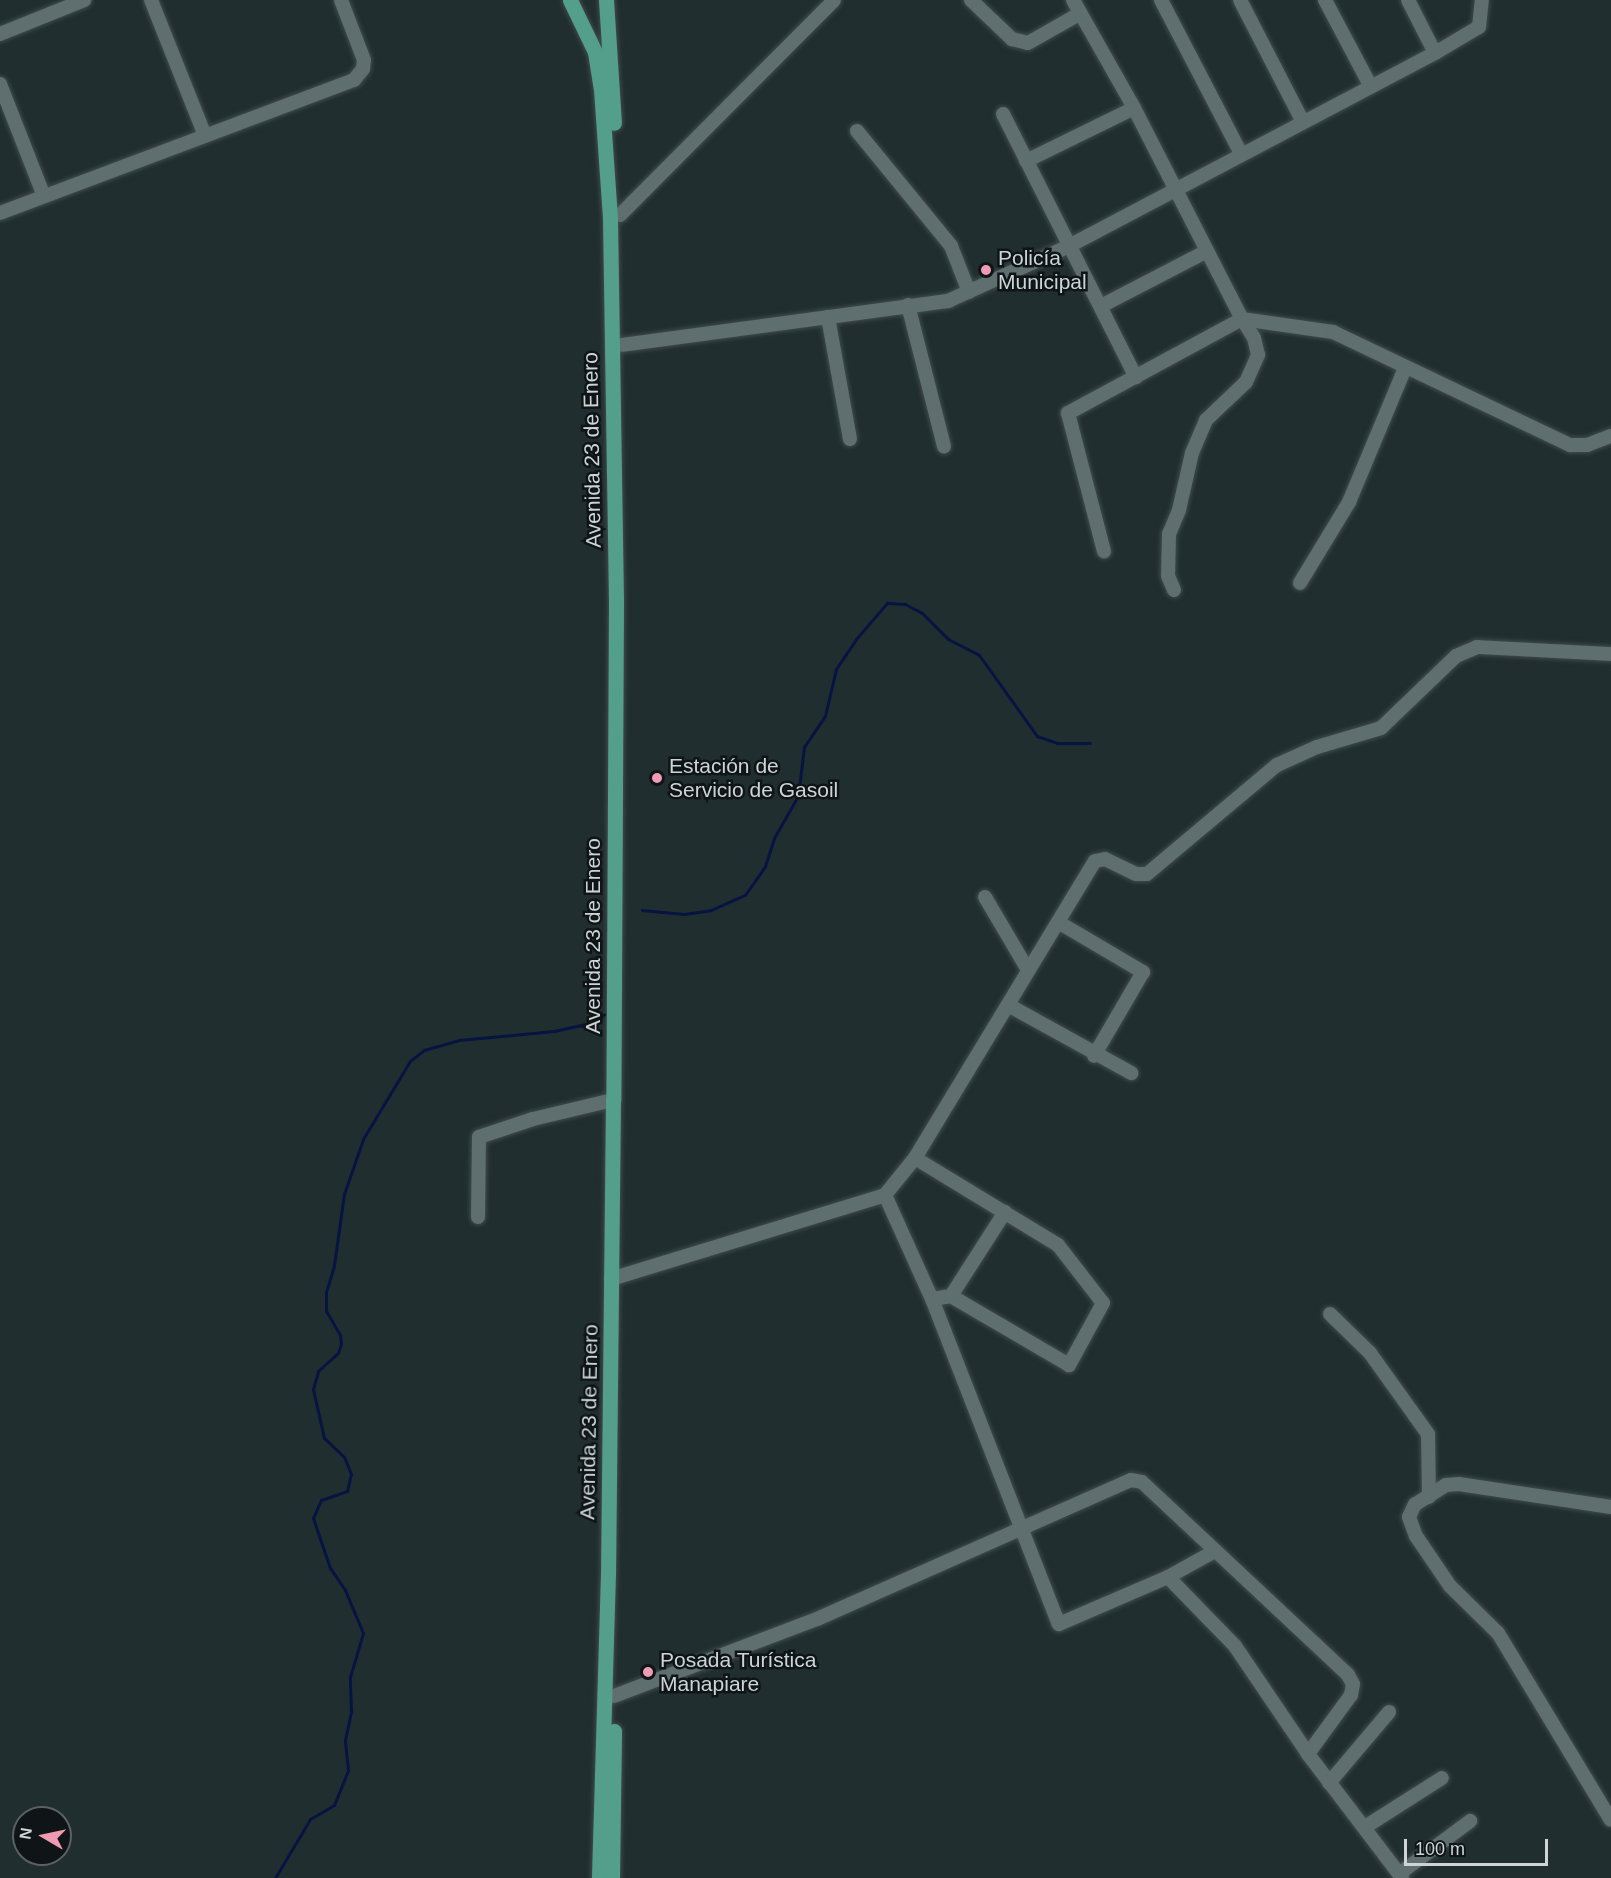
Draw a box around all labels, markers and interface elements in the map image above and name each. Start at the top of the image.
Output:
place label: Policía Municipal [998,245,1087,295]
marker: Policía Municipal [979,263,993,277]
street label: Avenida 23 de Enero [578,352,606,548]
place label: Estación de Servicio de Gasoil [669,753,838,803]
marker: Estación de Servicio de Gasoil [650,771,664,785]
street label: Avenida 23 de Enero [580,838,606,1034]
street label: Avenida 23 de Enero [575,1324,603,1520]
place label: Posada Turística Manapiare [660,1647,817,1697]
marker: Posada Turística Manapiare [641,1665,655,1679]
north arrow [12,1806,72,1866]
text: N [16,1826,35,1840]
scale bar [1407,1827,1551,1865]
text: 100 m [1415,1839,1465,1859]

